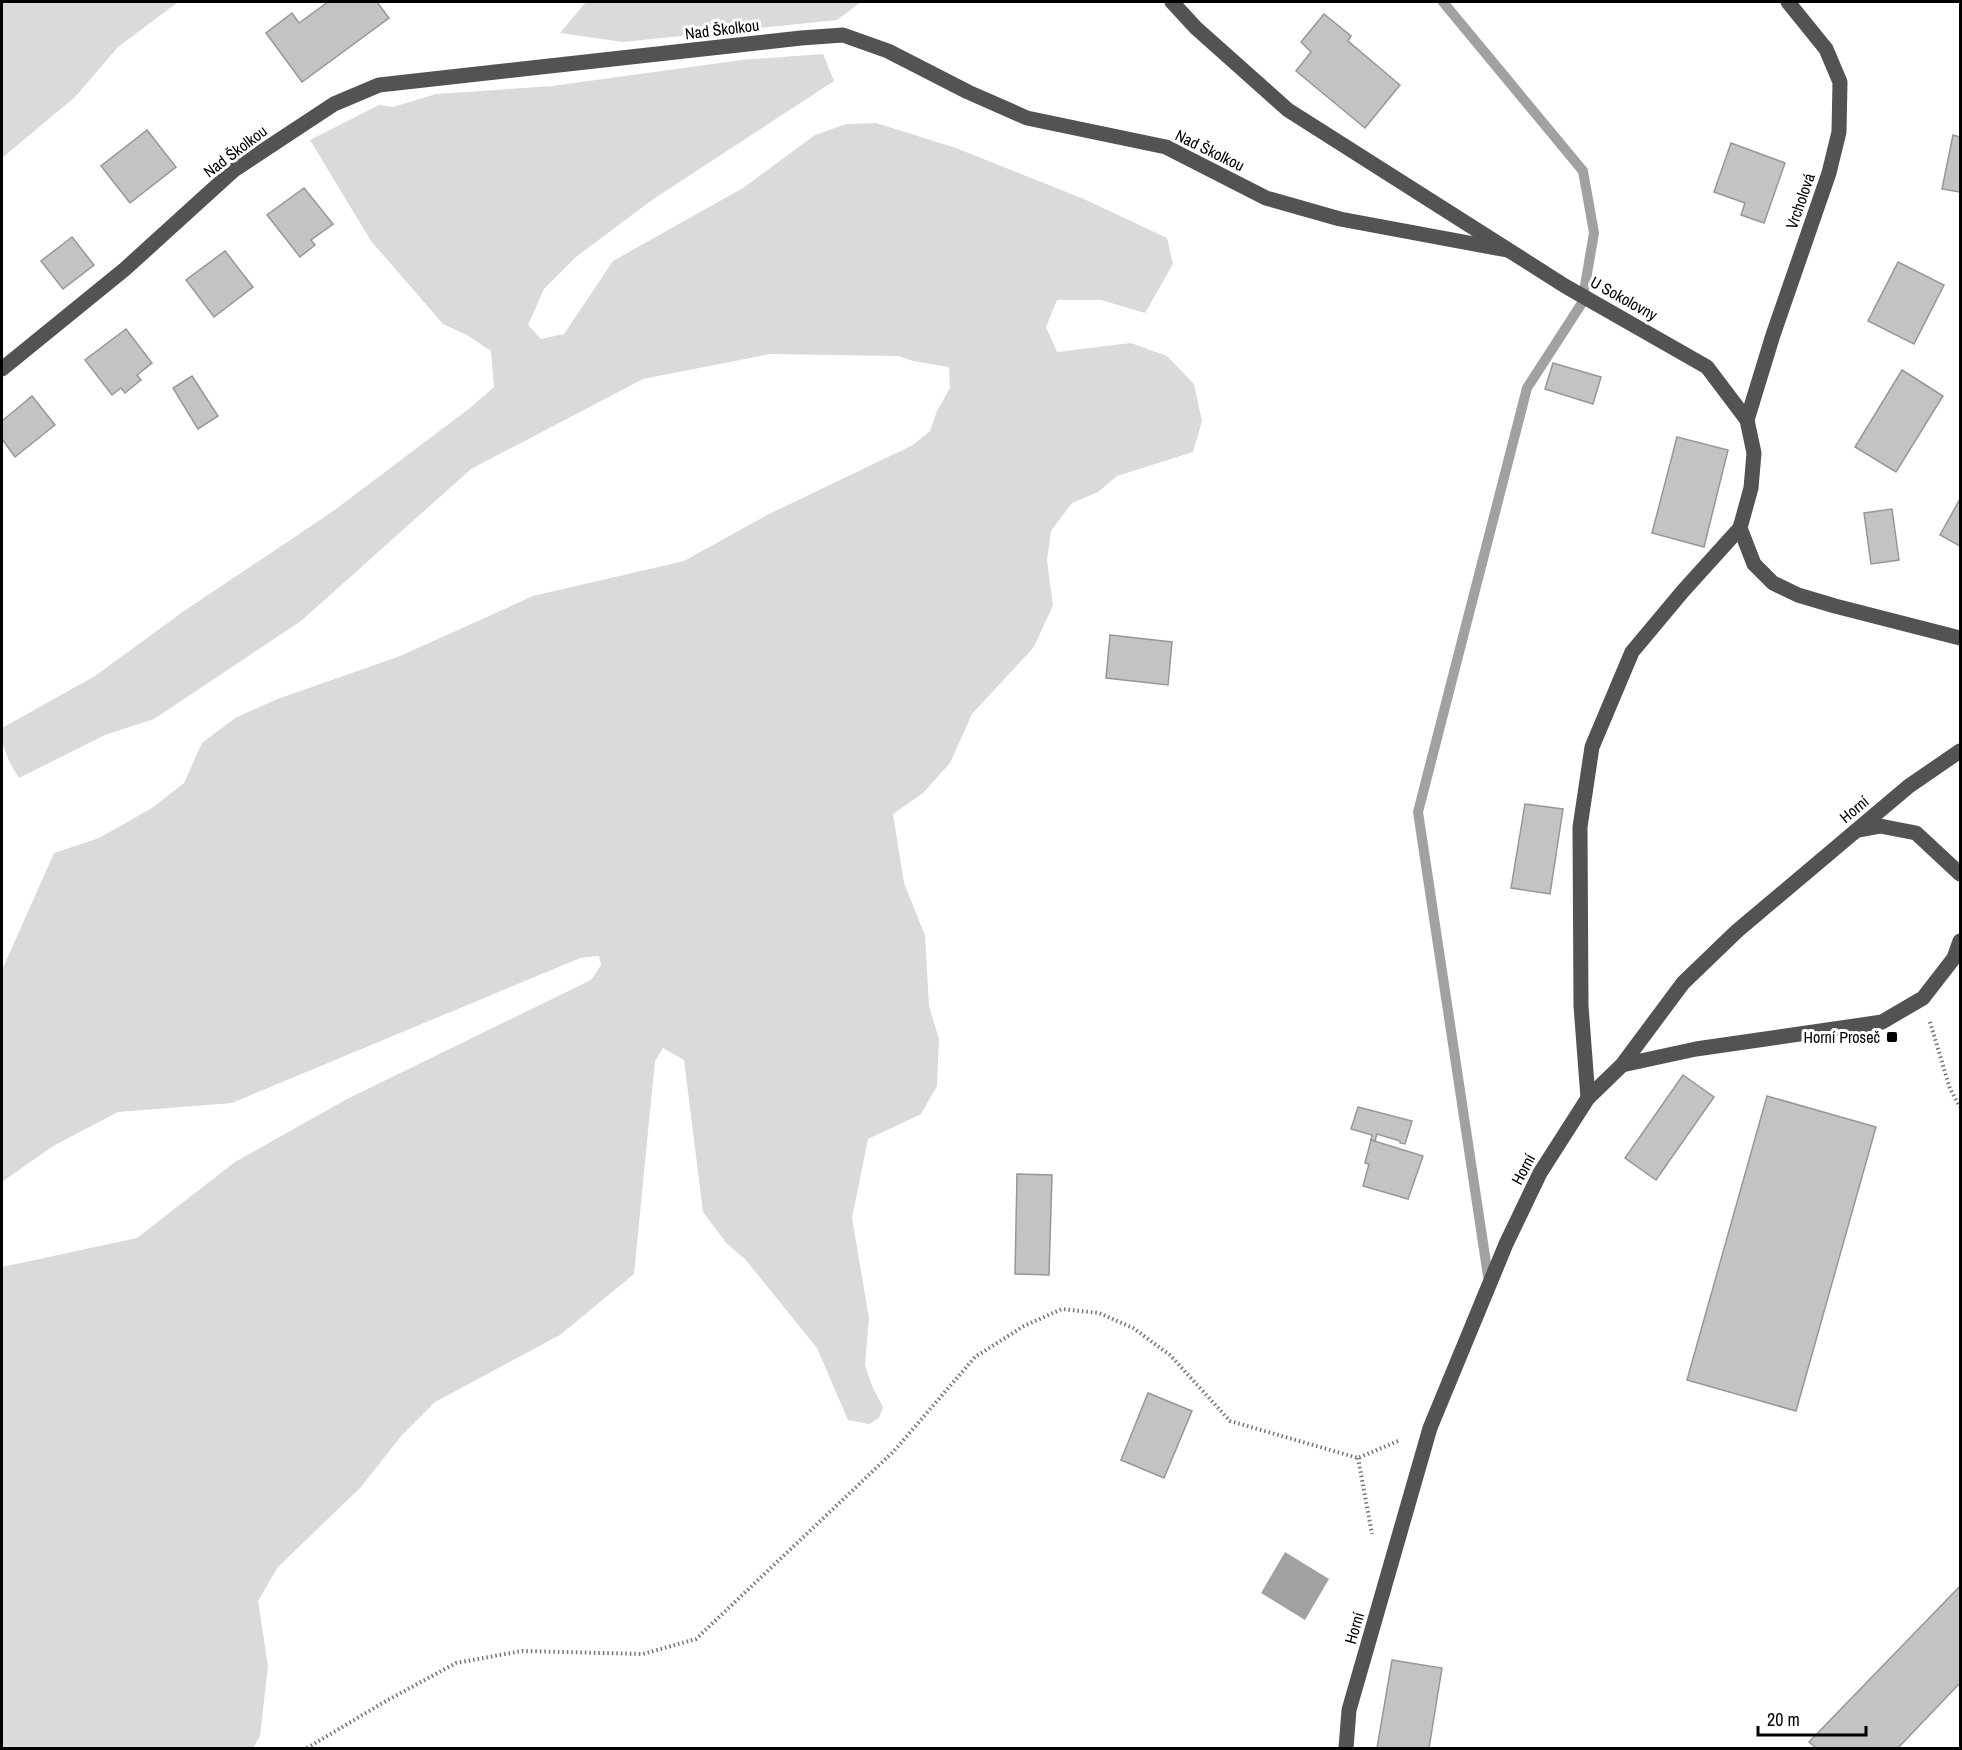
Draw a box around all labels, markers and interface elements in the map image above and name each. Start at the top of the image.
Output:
street label: Nad Školkou [684,14,760,44]
street label: Nad Školkou [199,120,271,182]
street label: Nad Školkou [1172,124,1248,176]
street label: Vrcholová [1780,169,1820,232]
street label: U Sokolovny [1586,271,1662,326]
street label: Horní [1835,790,1874,828]
place label: Horní Proseč [1803,1026,1880,1048]
marker: Horní Proseč [1885,1030,1899,1044]
street label: Horní [1506,1149,1540,1188]
street label: Horní [1339,1609,1369,1646]
scale bar [1758,1699,1866,1737]
text: 20 m [1767,1707,1800,1732]

